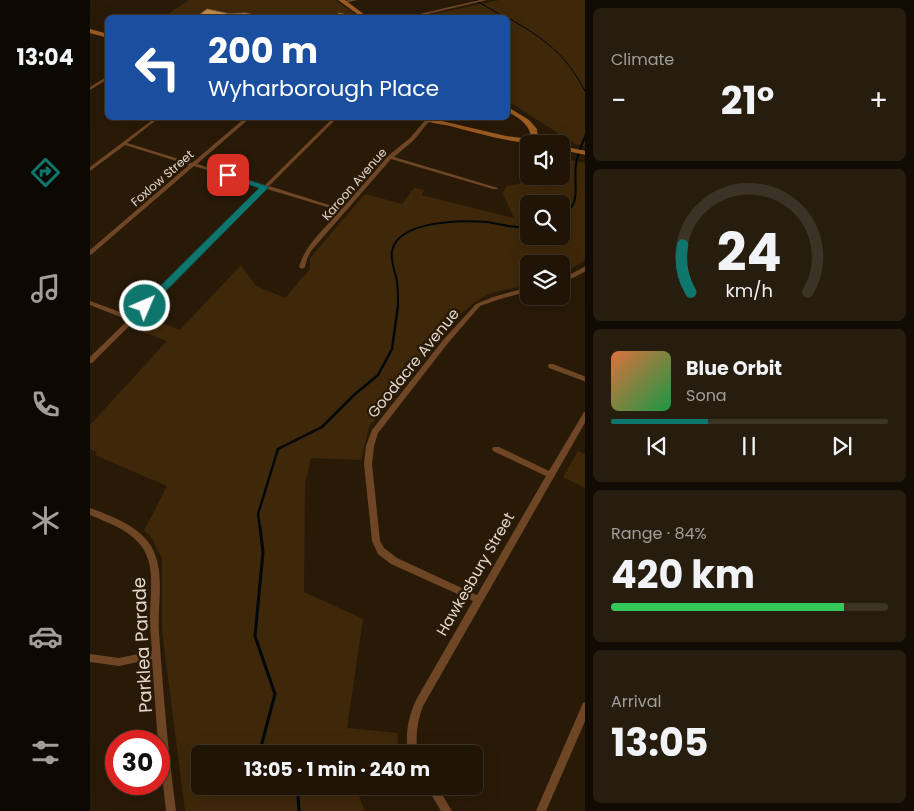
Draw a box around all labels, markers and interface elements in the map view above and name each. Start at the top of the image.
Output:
text: 200 m [208,26,318,75]
icon: left [125,35,190,100]
text: 13:04 [16,42,74,73]
text: Climate [611,48,674,71]
text: Wyharborough Place [208,73,439,104]
text: 21° [721,74,774,127]
text: − [611,81,626,120]
text: + [869,81,888,120]
map controls [520,135,570,305]
button: sound [520,135,570,185]
street label: Karoon Avenue [318,144,390,224]
street label: Foxlow Street [127,146,197,210]
pin [207,154,249,196]
icon: directions [28,155,63,190]
icon: arrive [214,161,242,189]
button: search [520,195,570,245]
text: 24 [717,216,782,289]
button: layers [520,255,570,305]
icon: music [28,271,63,306]
text: km/h [726,278,773,303]
position arrow [118,279,170,331]
street label: Goodacre Avenue [362,304,464,422]
text: Blue Orbit [686,355,782,382]
text: Sona [686,384,727,407]
icon: phone [28,387,63,422]
icon: previous [643,432,671,460]
icon: pause [735,432,763,460]
icon: next [828,432,856,460]
icon: climate [28,503,63,538]
street label: Hawkesbury Street [431,508,519,640]
text: Range · 84% [611,522,707,545]
text: 420 km [611,548,755,601]
street label: Parklea Parade [126,576,158,714]
icon: car [28,619,63,654]
text: Arrival [611,690,661,713]
text: 13:05 [611,716,709,769]
speed limit sign: 30 [105,730,170,795]
icon: filters [28,735,63,770]
text: 13:05 · 1 min · 240 m [244,756,430,783]

